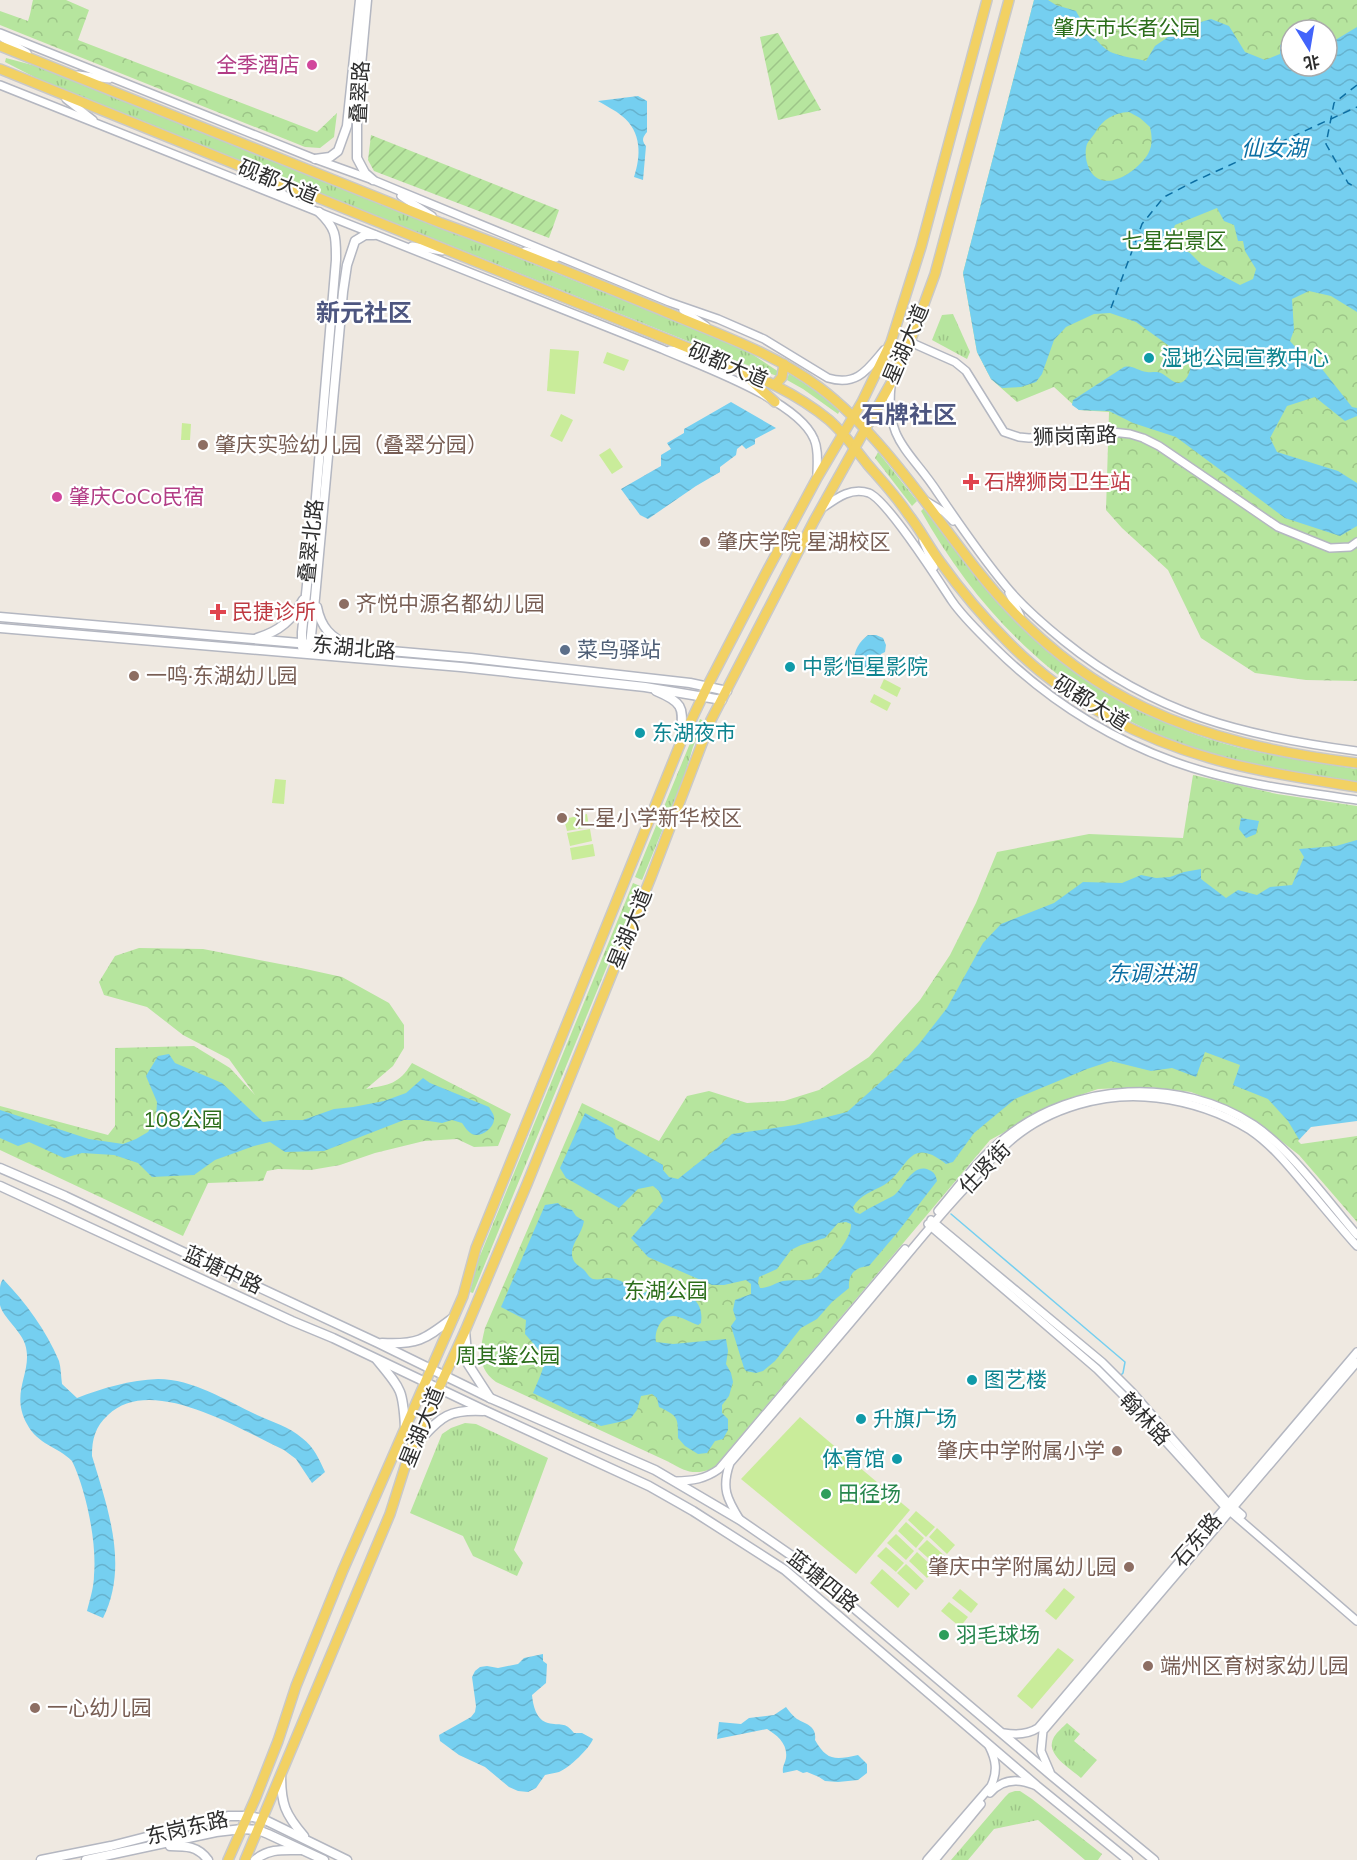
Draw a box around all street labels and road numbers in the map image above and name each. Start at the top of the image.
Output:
street label: 叠翠路 [344,60,374,124]
street label: 砚都大道 [235,153,322,209]
street label: 星湖大道 [877,300,933,387]
street label: 砚都大道 [685,336,772,392]
street label: 狮岗南路 [1033,421,1117,449]
street label: 叠翠北路 [293,498,327,584]
street label: 东湖北路 [311,630,397,664]
street label: 砚都大道 [1049,669,1134,735]
street label: 星湖大道 [601,885,657,972]
street label: 仕贤街 [953,1136,1016,1199]
street label: 蓝塘中路 [180,1240,267,1299]
street label: 星湖大道 [393,1383,449,1470]
street label: 翰林路 [1115,1386,1177,1450]
street label: 石东路 [1166,1507,1226,1572]
street label: 蓝塘四路 [783,1544,864,1617]
street label: 东岗东路 [143,1805,231,1849]

